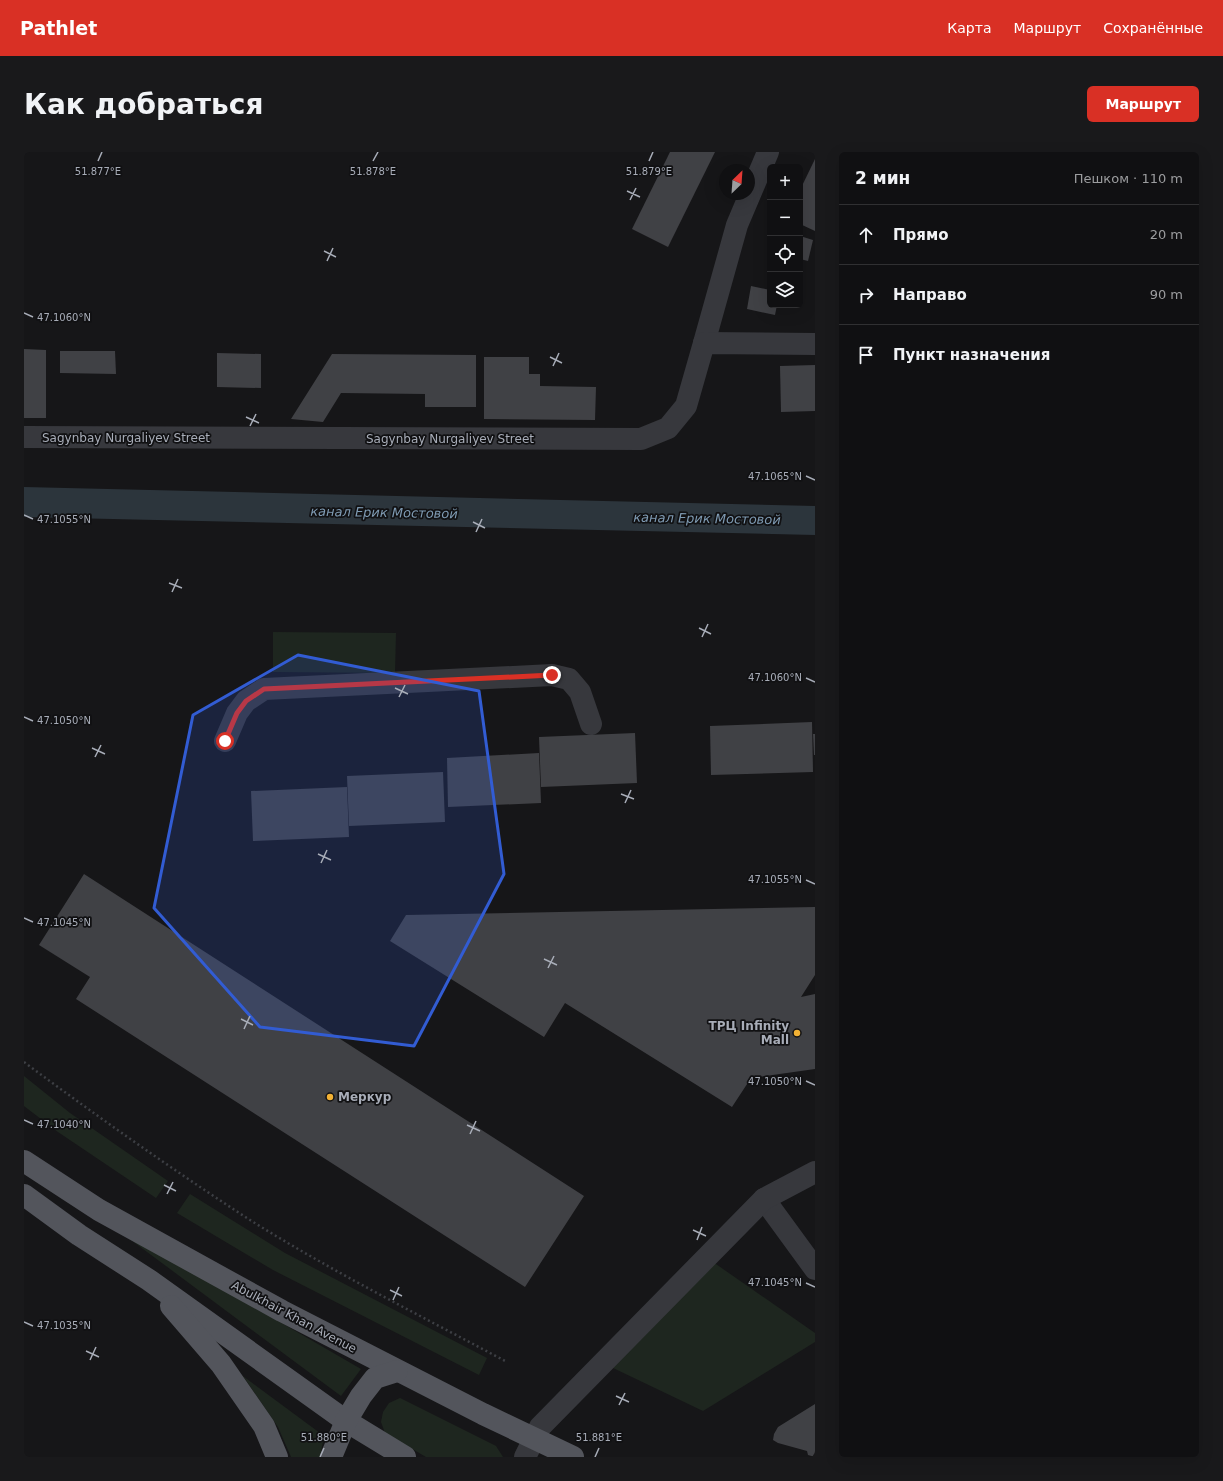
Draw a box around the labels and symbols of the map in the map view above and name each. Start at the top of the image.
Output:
north arrow [719,164,755,200]
text: 51.877°E [75,166,121,177]
text: 51.878°E [350,166,396,177]
text: 51.879°E [626,166,672,177]
text: 47.1060°N [37,312,91,323]
street label: Sagynbay Nurgaliyev Street [42,431,210,445]
street label: Sagynbay Nurgaliyev Street [366,432,534,446]
text: 47.1065°N [748,471,802,482]
water label: канал Ерик Мостовой [310,504,458,521]
water label: канал Ерик Мостовой [633,510,781,527]
text: 47.1055°N [37,514,91,525]
route end [543,666,561,684]
text: 47.1060°N [748,672,802,683]
text: 47.1050°N [37,715,91,726]
route start [216,732,234,750]
text: 47.1055°N [748,874,802,885]
text: 47.1045°N [37,917,91,928]
place label: ТРЦ Infinity Mall [709,1019,789,1047]
marker: ТРЦ Infinity Mall [792,1028,802,1038]
text: 47.1050°N [748,1076,802,1087]
place label: Меркур [338,1090,392,1104]
marker: Меркур [325,1092,335,1102]
text: 47.1040°N [37,1119,91,1130]
text: 47.1045°N [748,1277,802,1288]
street label: Abulkhair Khan Avenue [229,1278,359,1356]
text: 47.1035°N [37,1320,91,1331]
text: 51.880°E [301,1432,347,1443]
text: 51.881°E [576,1432,622,1443]

